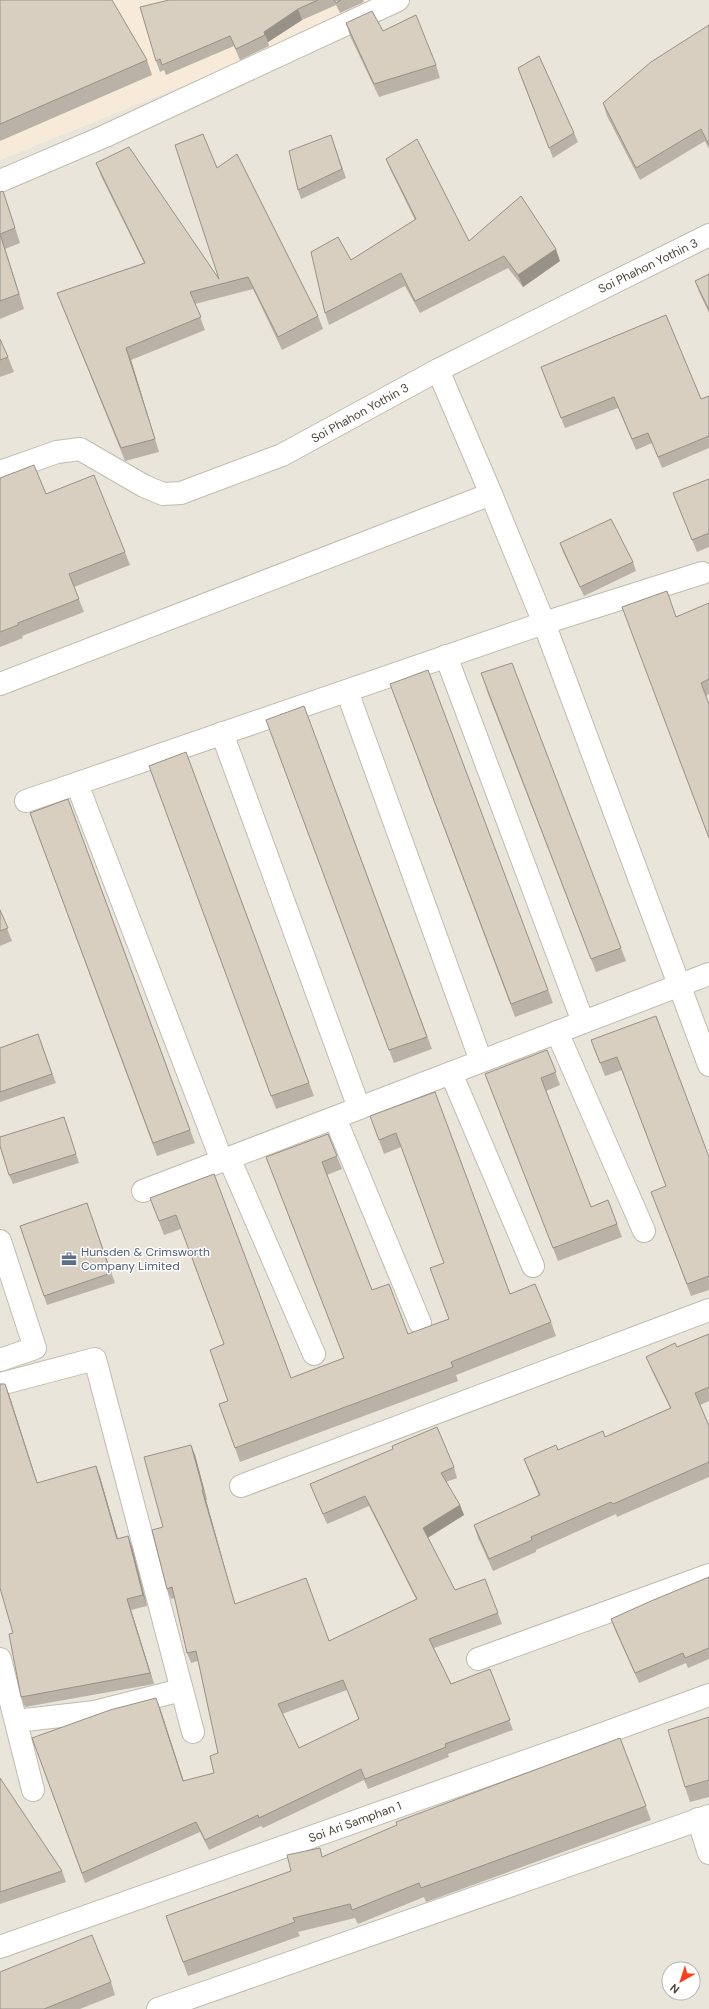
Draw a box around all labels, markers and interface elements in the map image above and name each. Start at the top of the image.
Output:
street label: Soi Phahon Yothin 3 [595,235,701,297]
street label: Soi Phahon Yothin 3 [308,380,412,446]
place label: Hunsden & Crimsworth Company Limited [81,1244,210,1274]
office icon: Hunsden & Crimsworth Company Limited [60,1250,78,1268]
street label: Soi Ari Samphan 1 [306,1798,404,1846]
north arrow [661,1961,701,2001]
text: N [667,1981,682,1997]

